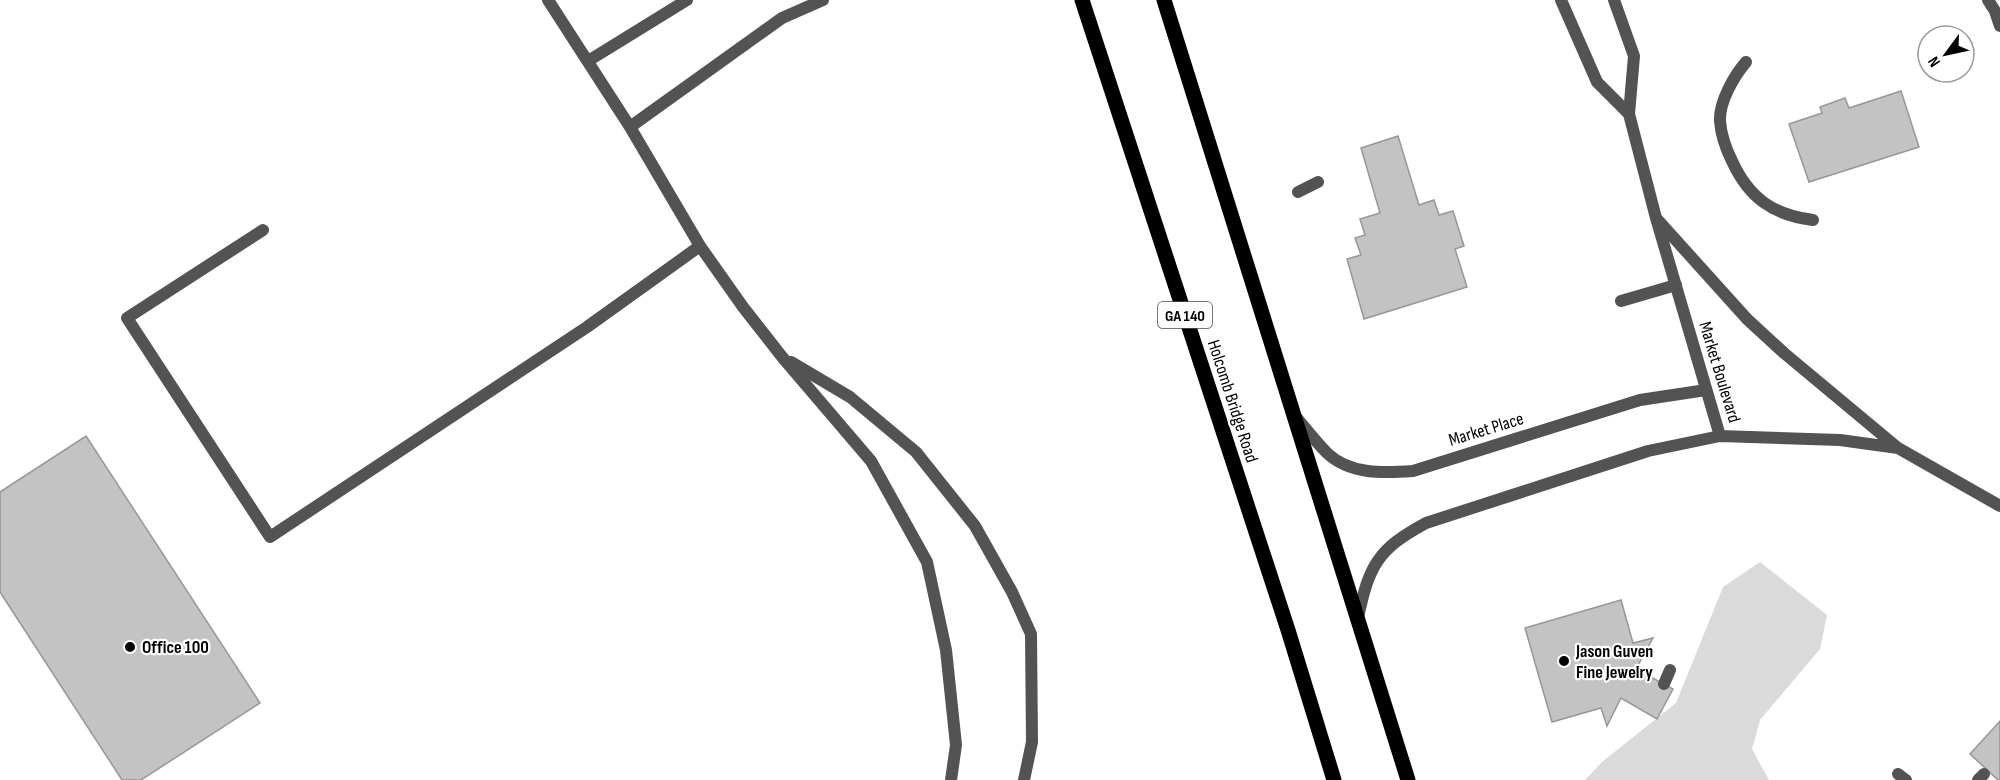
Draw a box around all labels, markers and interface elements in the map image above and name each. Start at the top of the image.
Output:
north arrow [1916,24,1976,84]
text: N [1924,53,1945,70]
road number: GA 140 [1158,302,1212,328]
street label: Market Boulevard [1694,319,1745,425]
street label: Holcomb Bridge Road [1203,337,1262,465]
street label: Market Place [1446,408,1526,451]
place label: Office 100 [142,637,209,658]
marker: Office 100 [123,640,137,654]
place label: Jason Guven Fine Jewelry [1575,641,1653,683]
marker: Jason Guven Fine Jewelry [1557,654,1571,668]

